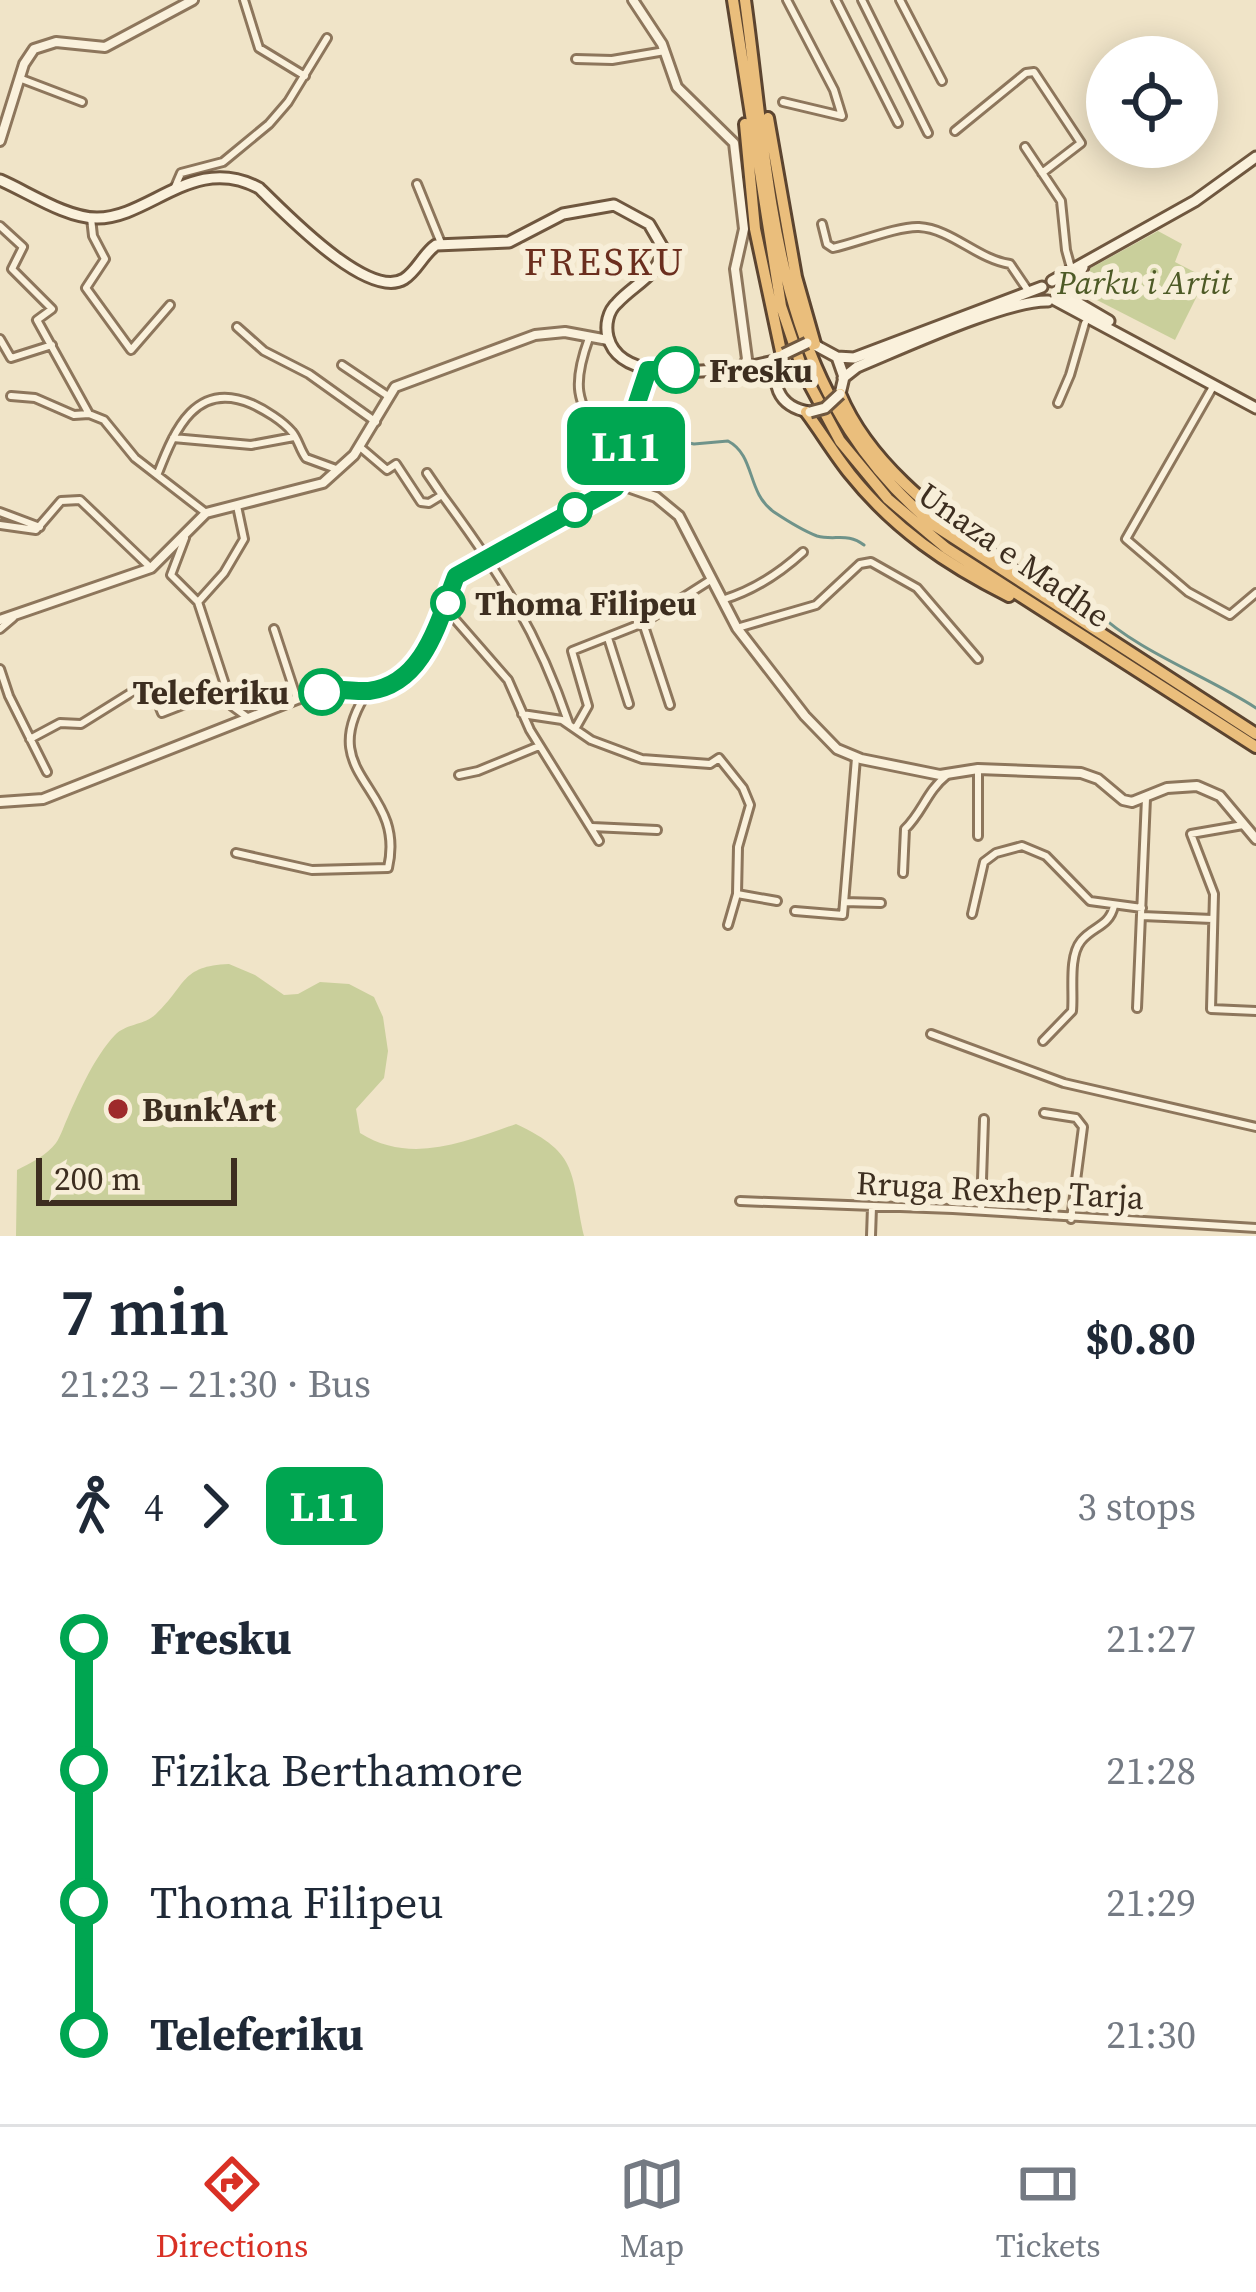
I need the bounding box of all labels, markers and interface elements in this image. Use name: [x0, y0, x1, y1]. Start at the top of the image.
map controls: [1086, 36, 1218, 168]
button: locate: [1086, 36, 1218, 168]
district label: FRESKU: [524, 235, 686, 288]
park label: Parku i Artit: [1056, 260, 1232, 305]
marker: Fresku: [654, 348, 698, 392]
place label: Fresku: [709, 348, 813, 393]
line badge: L11: [557, 407, 695, 485]
text: L11: [591, 417, 661, 475]
street label: Unaza e Madhe: [909, 472, 1119, 638]
unlabelled marker: [559, 494, 591, 526]
place label: Thoma Filipeu: [475, 581, 697, 626]
marker: Thoma Filipeu: [432, 587, 464, 619]
place label: Teleferiku: [132, 670, 289, 715]
marker: Teleferiku: [300, 670, 344, 714]
place label: Bunk'Art: [142, 1087, 277, 1132]
marker: Bunk'Art: [105, 1096, 131, 1122]
scale bar: [36, 1152, 237, 1205]
text: 200 m: [54, 1156, 141, 1201]
street label: Rruga Rexhep Tarja: [855, 1160, 1145, 1220]
text: 7 min: [60, 1267, 229, 1357]
text: $0.80: [1085, 1307, 1196, 1369]
text: 21:23 – 21:30 · Bus: [60, 1357, 371, 1410]
icon: walk: [60, 1473, 126, 1539]
icon: forward: [182, 1473, 248, 1539]
text: L11: [290, 1477, 359, 1535]
text: 4: [144, 1480, 164, 1533]
text: 3 stops: [1077, 1480, 1196, 1533]
text: Fresku: [150, 1607, 291, 1669]
text: 21:27: [1106, 1612, 1196, 1665]
text: Fizika Berthamore: [150, 1739, 523, 1801]
text: 21:28: [1106, 1744, 1196, 1797]
text: Thoma Filipeu: [150, 1871, 444, 1933]
text: 21:29: [1106, 1876, 1196, 1929]
text: Teleferiku: [150, 2003, 364, 2065]
text: 21:30: [1106, 2008, 1196, 2061]
tab: Directions: [155, 2151, 308, 2268]
tab: Map: [619, 2151, 685, 2268]
tab: Tickets: [996, 2151, 1101, 2268]

